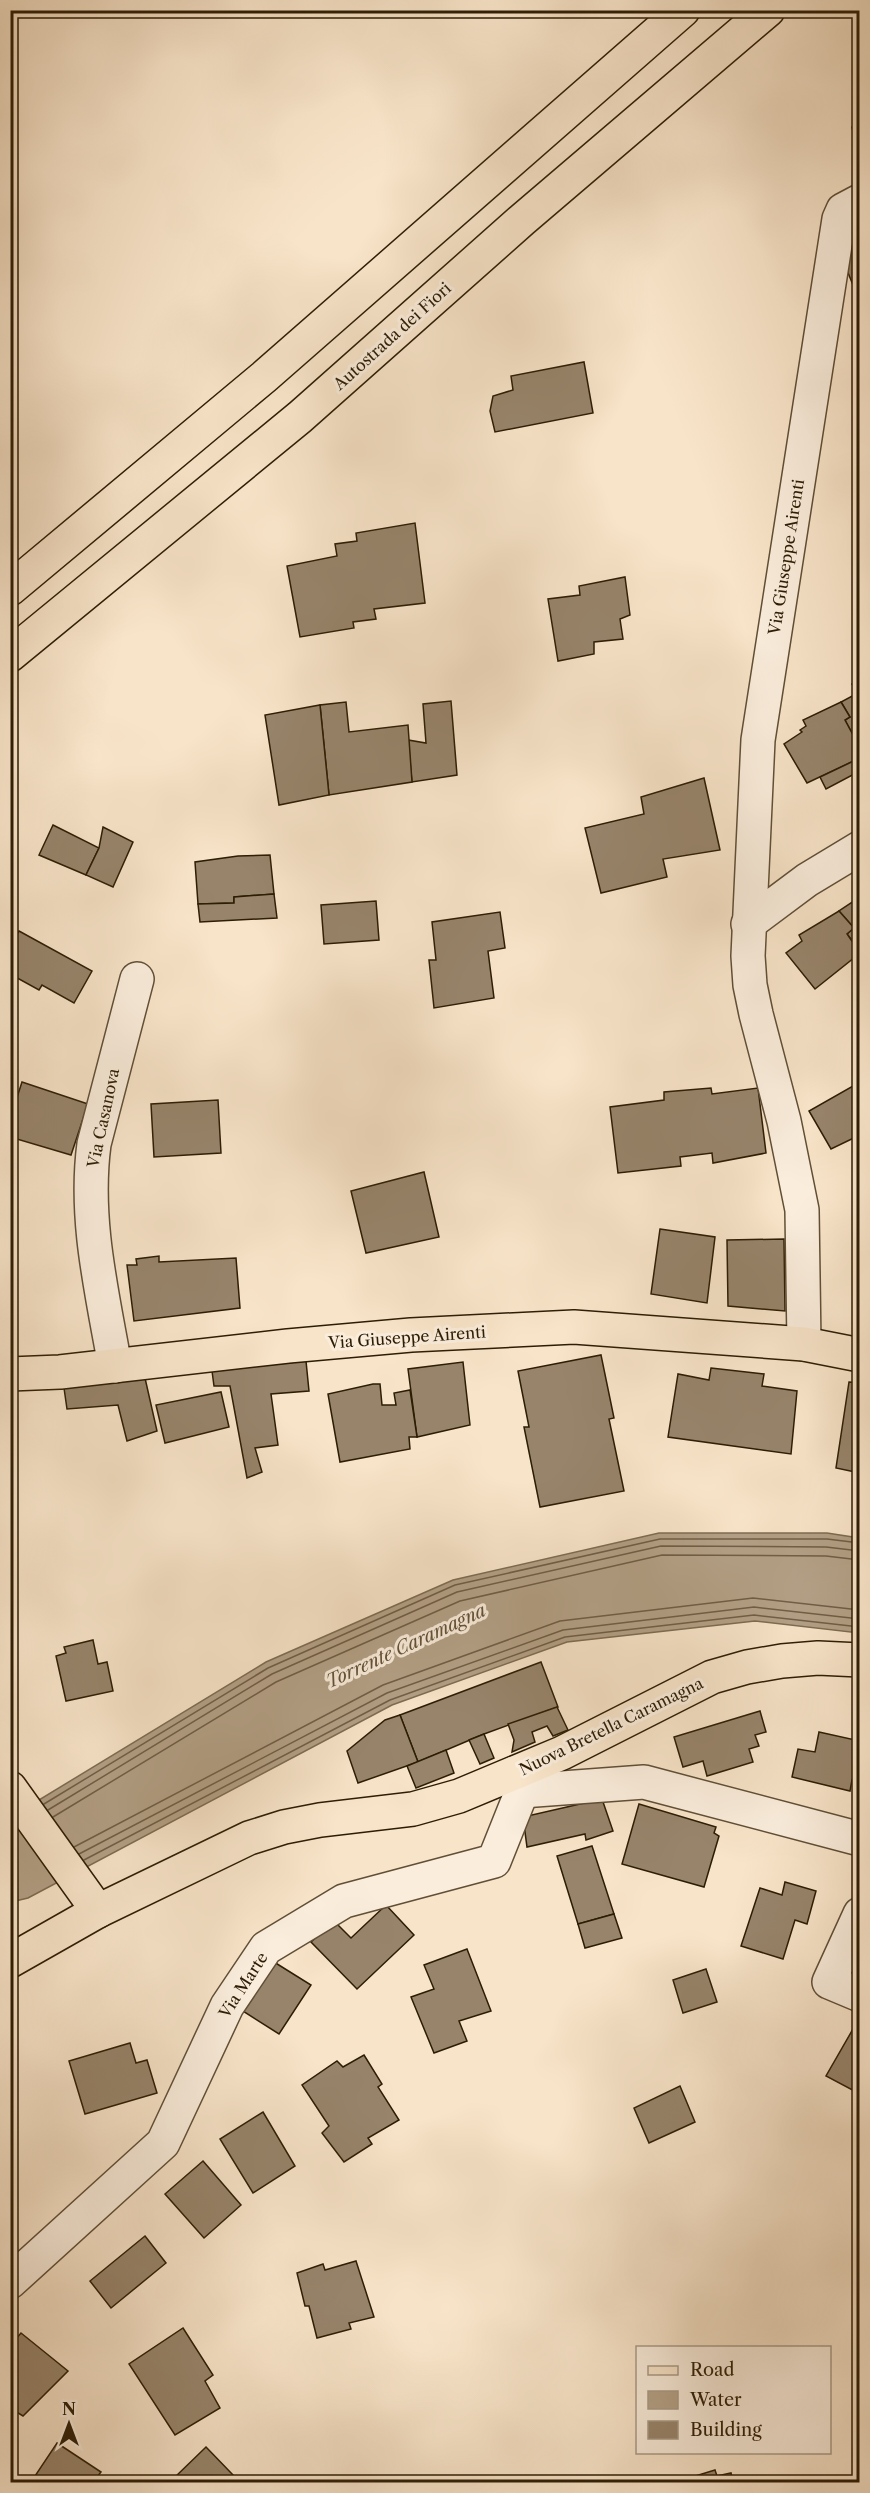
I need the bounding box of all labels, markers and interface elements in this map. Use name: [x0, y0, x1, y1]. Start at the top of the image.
street label: Autostrada dei Fiori: [328, 278, 455, 395]
street label: Via Giuseppe Airenti: [764, 478, 808, 637]
street label: Via Casanova: [82, 1066, 123, 1171]
street label: Via Giuseppe Airenti: [327, 1322, 486, 1353]
water label: Torrente Caramagna: [323, 1599, 490, 1693]
street label: Nuova Bretella Caramagna: [516, 1672, 707, 1779]
street label: Via Marte: [214, 1948, 272, 2023]
legend: [636, 2346, 831, 2454]
text: Road: [690, 2359, 735, 2381]
text: Water: [689, 2389, 742, 2411]
north arrow: [39, 2394, 99, 2454]
text: N: [62, 2399, 76, 2419]
text: Building: [690, 2419, 762, 2441]

